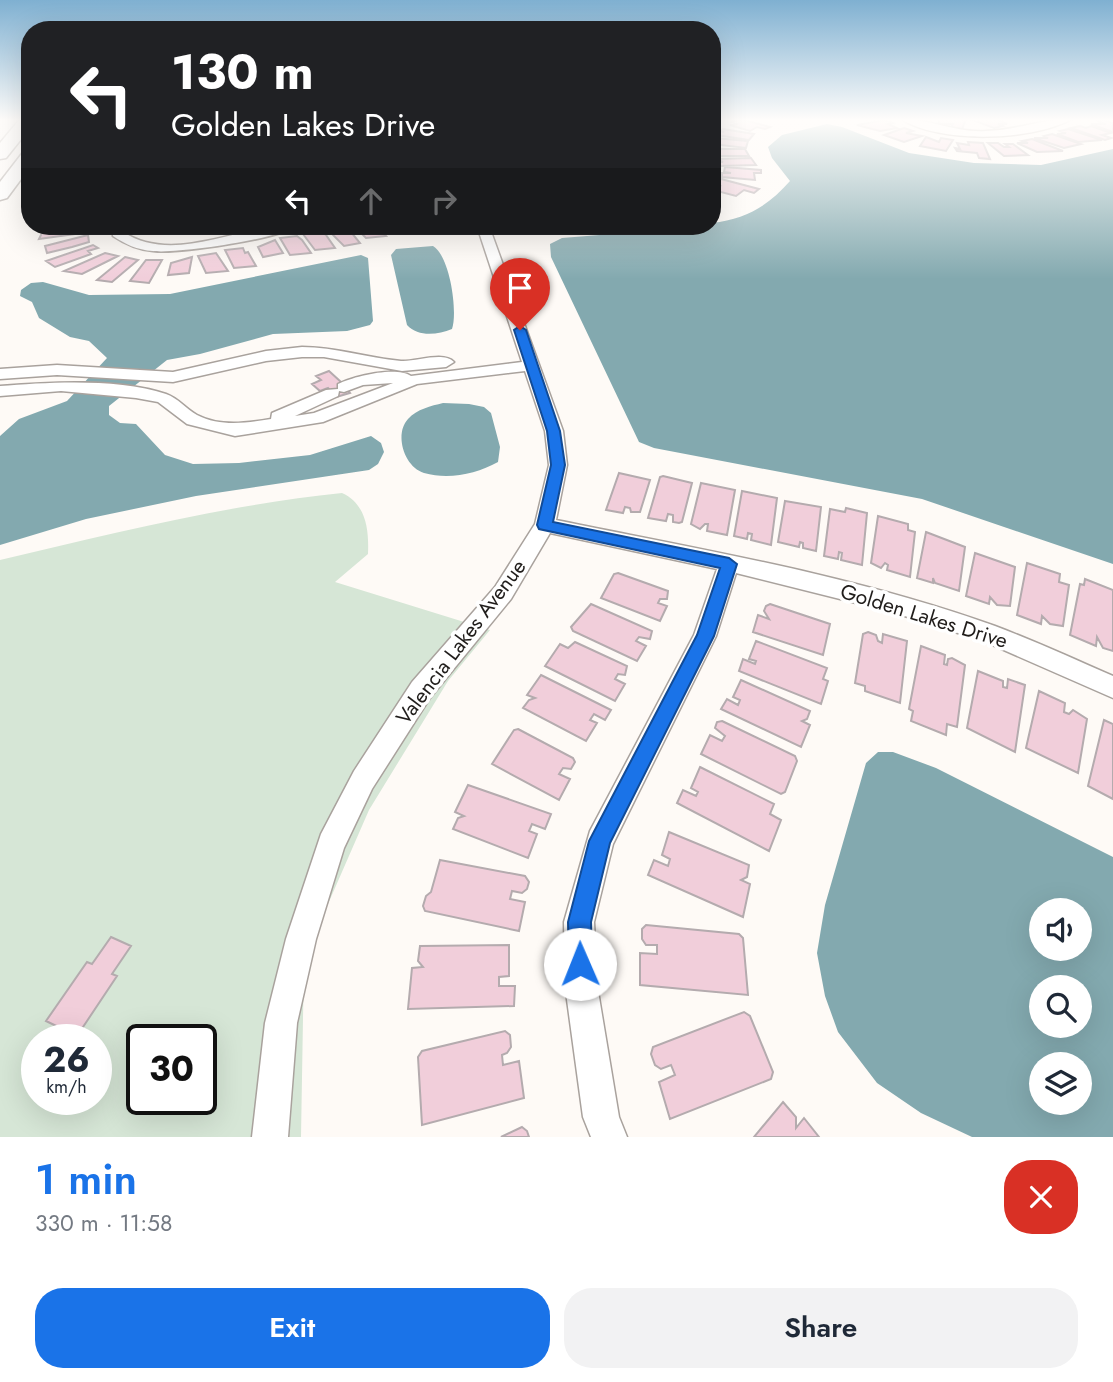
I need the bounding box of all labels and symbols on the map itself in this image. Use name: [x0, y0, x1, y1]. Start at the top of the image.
pin: [490, 258, 550, 330]
street label: Valencia Lakes Avenue: [389, 553, 533, 731]
street label: Golden Lakes Drive: [837, 576, 1011, 656]
position arrow: [543, 927, 617, 1001]
speed limit sign: 30: [126, 1024, 217, 1115]

